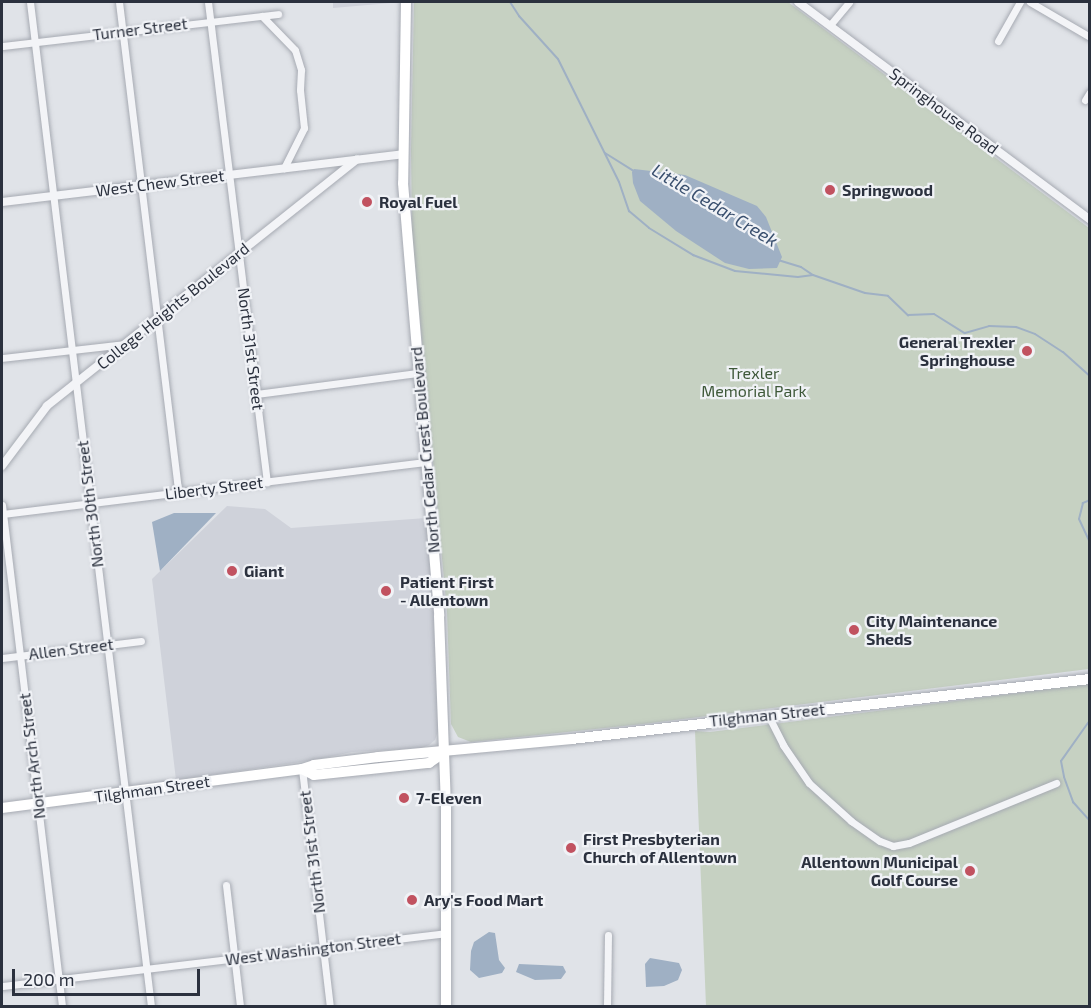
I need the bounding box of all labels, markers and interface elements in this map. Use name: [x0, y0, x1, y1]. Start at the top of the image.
street label: Turner Street: [91, 14, 189, 44]
street label: Springhouse Road: [886, 64, 1002, 158]
water label: Little Cedar Creek: [648, 159, 782, 251]
street label: West Chew Street: [95, 166, 225, 200]
place label: Springwood: [842, 180, 933, 200]
marker: Springwood: [823, 183, 837, 197]
place label: Royal Fuel: [379, 192, 458, 212]
marker: Royal Fuel: [360, 195, 374, 209]
street label: College Heights Boulevard: [93, 239, 253, 373]
street label: North 31st Street: [234, 287, 268, 411]
place label: General Trexler Springhouse: [898, 332, 1015, 370]
marker: General Trexler Springhouse: [1020, 344, 1034, 358]
street label: North Cedar Crest Boulevard: [406, 346, 444, 554]
park label: Trexler Memorial Park: [701, 363, 807, 401]
street label: North 30th Street: [73, 439, 107, 569]
street label: Liberty Street: [164, 472, 264, 504]
place label: Giant: [244, 561, 284, 581]
marker: Giant: [225, 564, 239, 578]
place label: Patient First - Allentown: [400, 572, 494, 610]
marker: Patient First - Allentown: [377, 582, 395, 600]
place label: City Maintenance Sheds: [866, 611, 998, 649]
marker: City Maintenance Sheds: [847, 623, 861, 637]
street label: Allen Street: [27, 634, 115, 664]
street label: North Arch Street: [15, 692, 49, 820]
street label: Tilghman Street: [708, 699, 826, 731]
street label: Tilghman Street: [93, 771, 211, 807]
place label: 7-Eleven: [416, 788, 482, 808]
street label: North 31st Street: [295, 790, 329, 914]
marker: 7-Eleven: [397, 791, 411, 805]
place label: First Presbyterian Church of Allentown: [583, 829, 737, 867]
marker: First Presbyterian Church of Allentown: [564, 841, 578, 855]
place label: Allentown Municipal Golf Course: [801, 852, 958, 890]
marker: Allentown Municipal Golf Course: [963, 864, 977, 878]
place label: Ary's Food Mart: [424, 890, 543, 910]
marker: Ary's Food Mart: [405, 893, 419, 907]
street label: West Washington Street: [224, 929, 402, 969]
scale bar: [15, 957, 202, 995]
text: 200 m: [23, 968, 75, 990]

